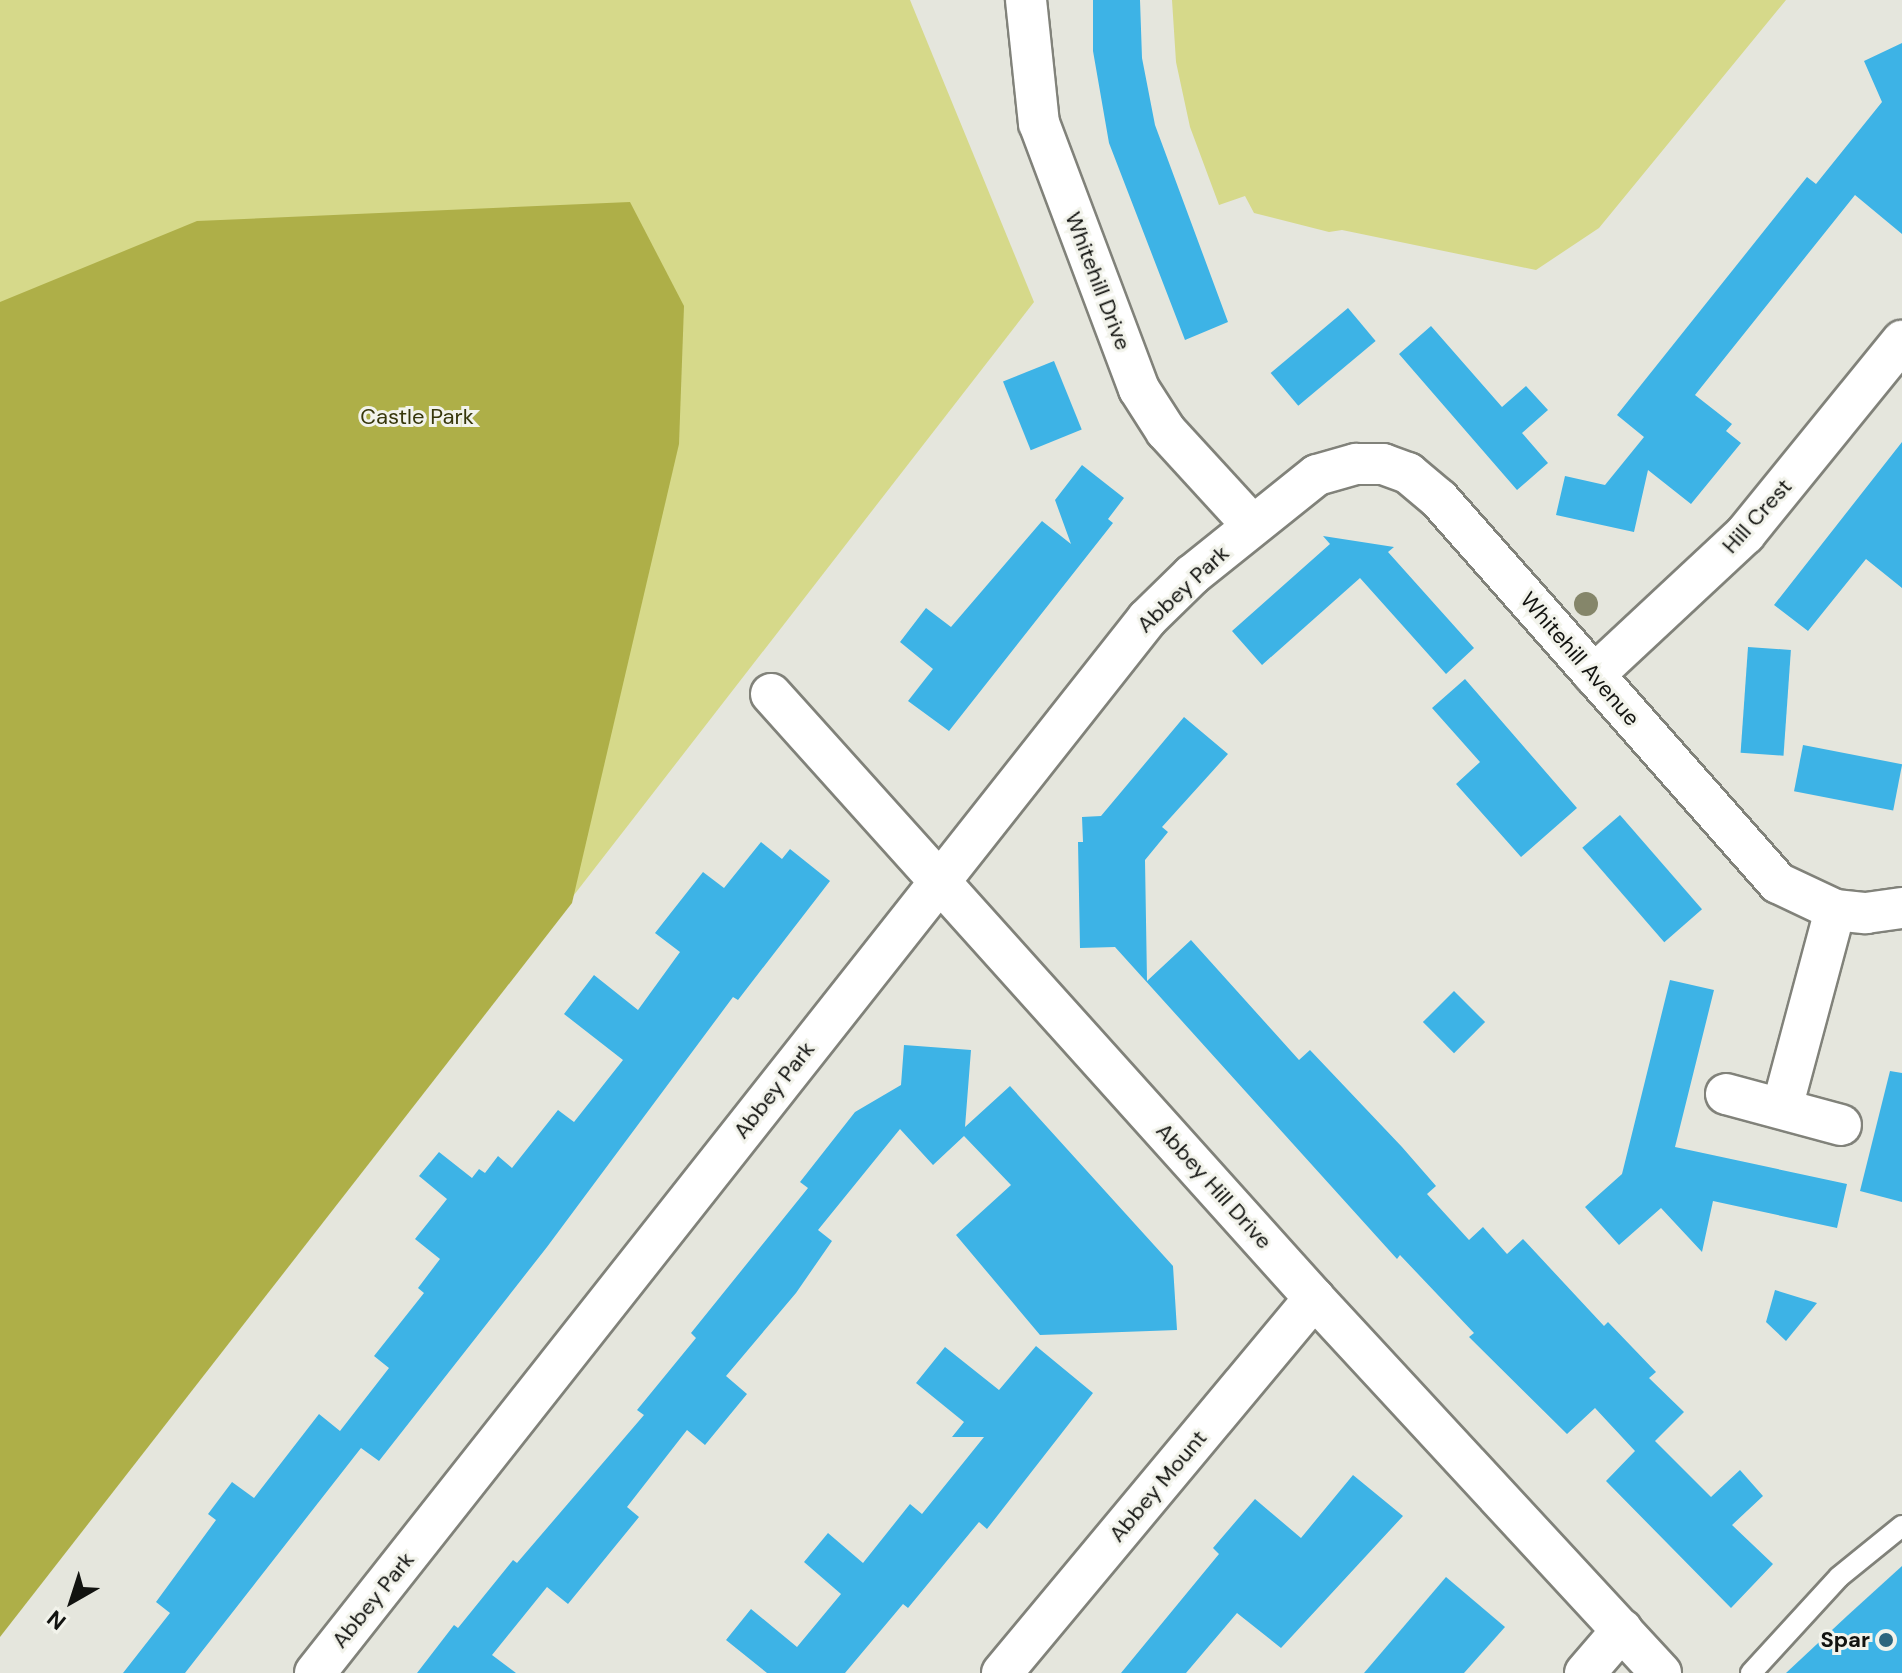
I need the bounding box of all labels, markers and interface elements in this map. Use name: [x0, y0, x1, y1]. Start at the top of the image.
street label: Whitehill Drive: [1060, 208, 1136, 354]
park label: Castle Park: [360, 404, 474, 430]
street label: Hill Crest: [1717, 473, 1797, 559]
street label: Abbey Park: [1132, 540, 1234, 638]
street label: Whitehill Avenue: [1515, 587, 1645, 731]
street label: Abbey Park: [728, 1036, 820, 1144]
street label: Abbey Hill Drive: [1151, 1118, 1277, 1254]
street label: Abbey Mount: [1104, 1425, 1212, 1547]
street label: Abbey Park: [326, 1547, 420, 1653]
north arrow: [32, 1561, 112, 1641]
text: N: [41, 1604, 72, 1636]
place label: Spar: [1820, 1627, 1870, 1653]
marker: Spar: [1877, 1631, 1895, 1649]

